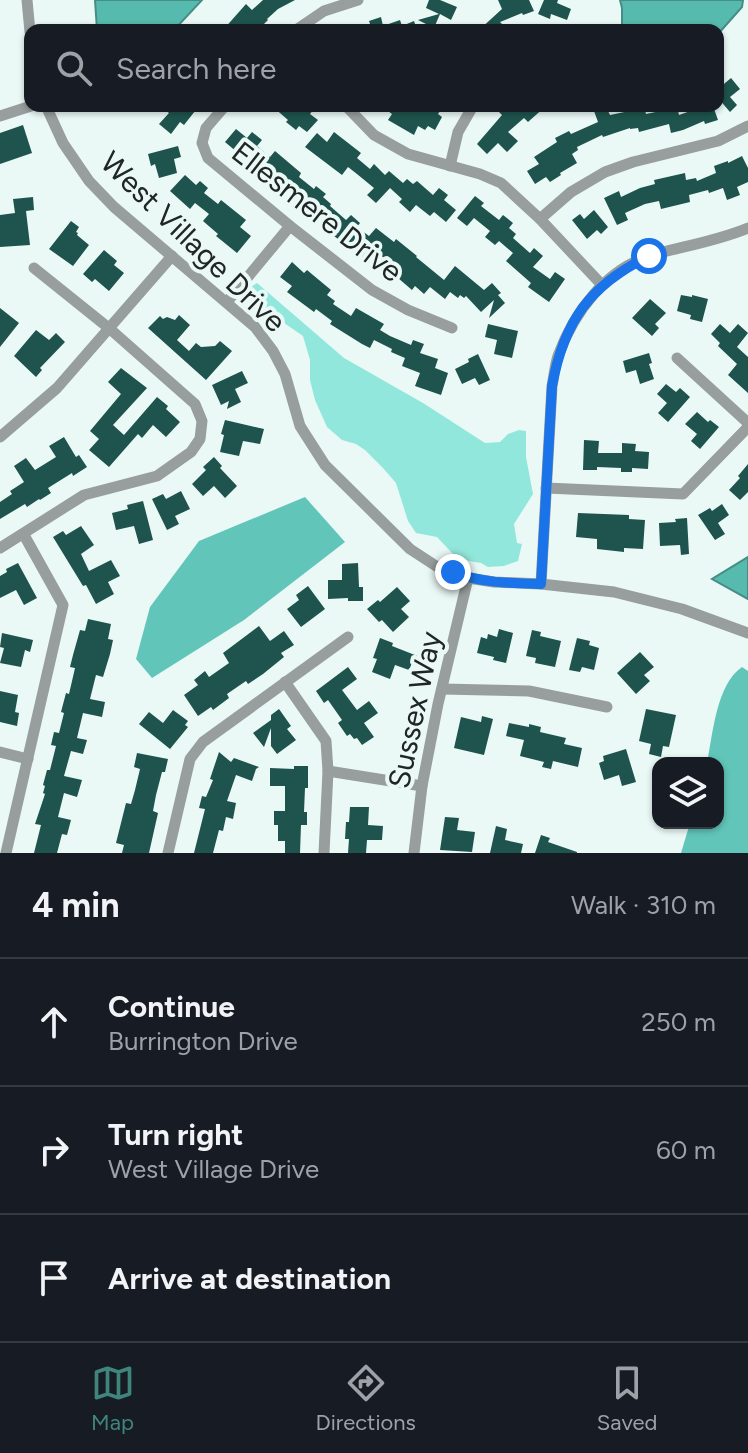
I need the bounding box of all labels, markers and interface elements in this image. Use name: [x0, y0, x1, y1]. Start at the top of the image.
search box: [24, 24, 724, 112]
icon: search: [52, 46, 96, 90]
text: Search here: [116, 50, 276, 87]
street label: Ellesmere Drive: [225, 133, 410, 290]
street label: West Village Drive: [93, 144, 294, 340]
route start: [631, 238, 667, 274]
route end: [435, 554, 471, 590]
street label: Sussex Way: [380, 628, 449, 792]
map controls: [652, 757, 724, 829]
button: layers: [652, 757, 724, 829]
text: 4 min: [32, 885, 119, 926]
text: Walk · 310 m: [571, 889, 716, 921]
text: Continue: [108, 988, 235, 1025]
icon: ahead: [32, 1000, 76, 1044]
text: 250 m: [641, 1006, 716, 1038]
text: Burrington Drive: [108, 1025, 298, 1057]
text: Turn right: [108, 1116, 243, 1153]
icon: right: [32, 1128, 76, 1172]
text: 60 m: [656, 1134, 716, 1166]
text: West Village Drive: [108, 1153, 319, 1185]
icon: arrive: [32, 1256, 76, 1300]
text: Arrive at destination: [108, 1260, 391, 1297]
tab: Map: [91, 1361, 135, 1436]
tab: Directions: [316, 1361, 416, 1436]
tab: Saved: [597, 1361, 657, 1436]

